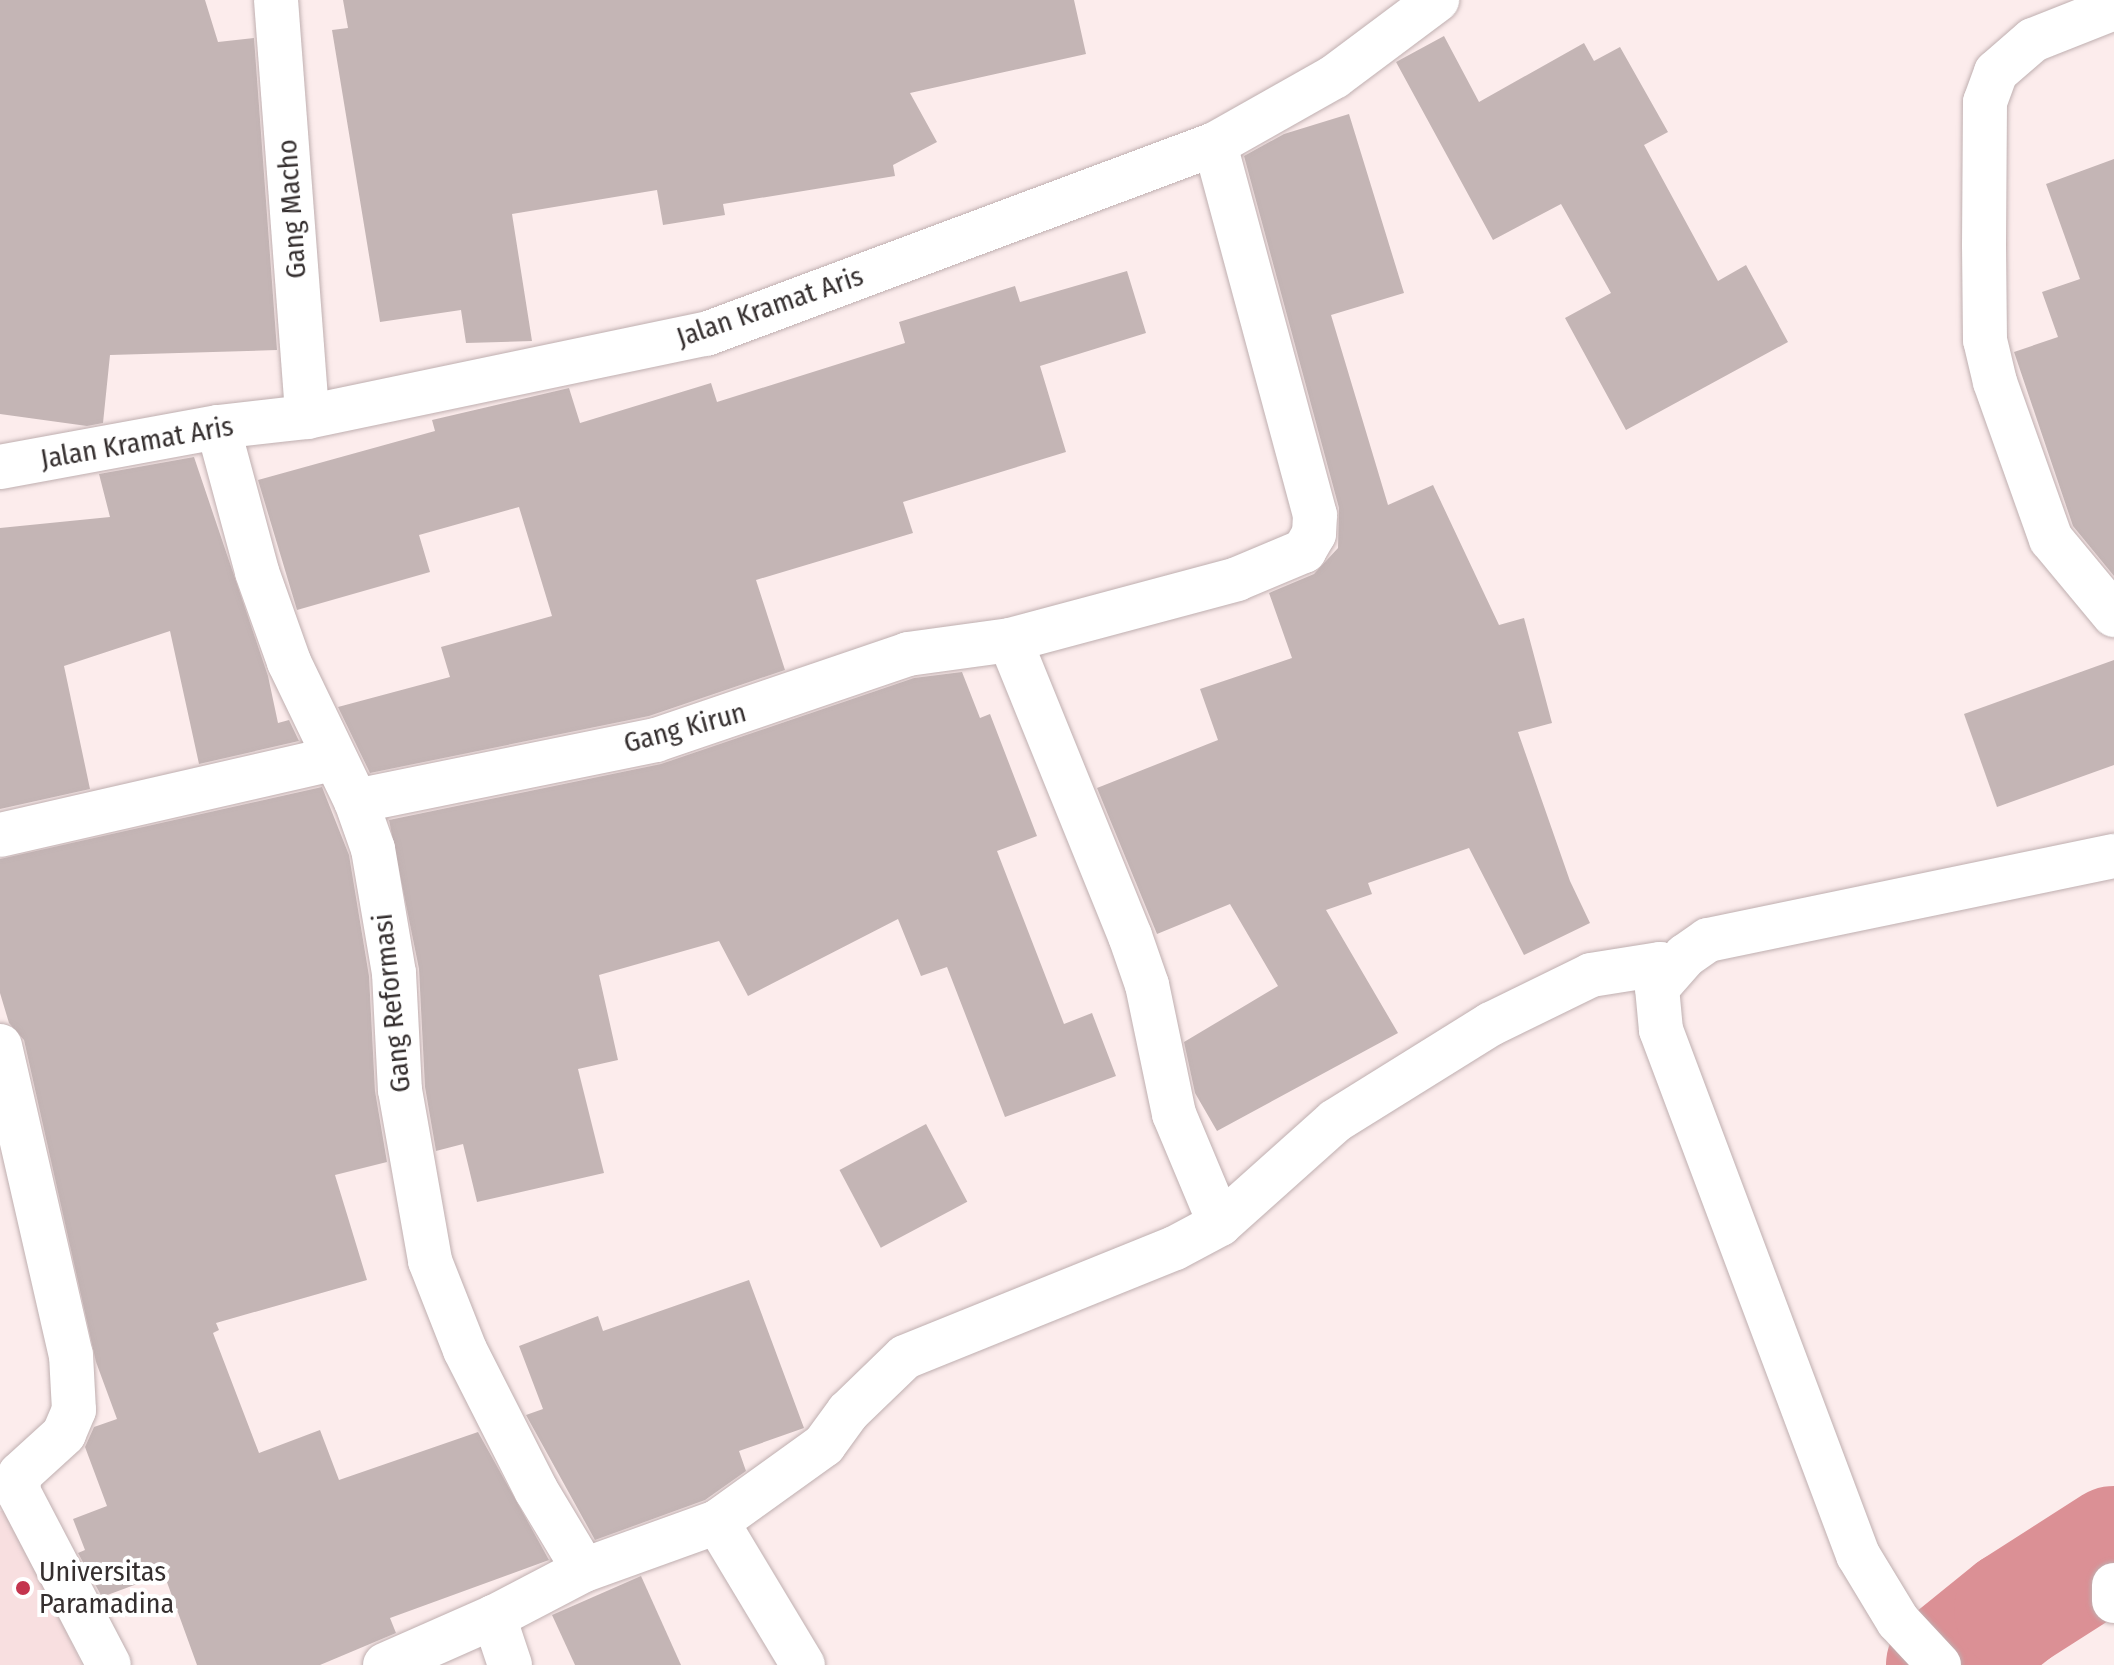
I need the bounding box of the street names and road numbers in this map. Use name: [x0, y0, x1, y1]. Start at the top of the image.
street label: Gang Macho: [270, 138, 314, 280]
street label: Jalan Kramat Aris: [672, 259, 868, 355]
street label: Jalan Kramat Aris: [38, 409, 236, 477]
street label: Gang Kirun: [620, 696, 750, 760]
street label: Gang Reformasi: [366, 912, 418, 1094]

